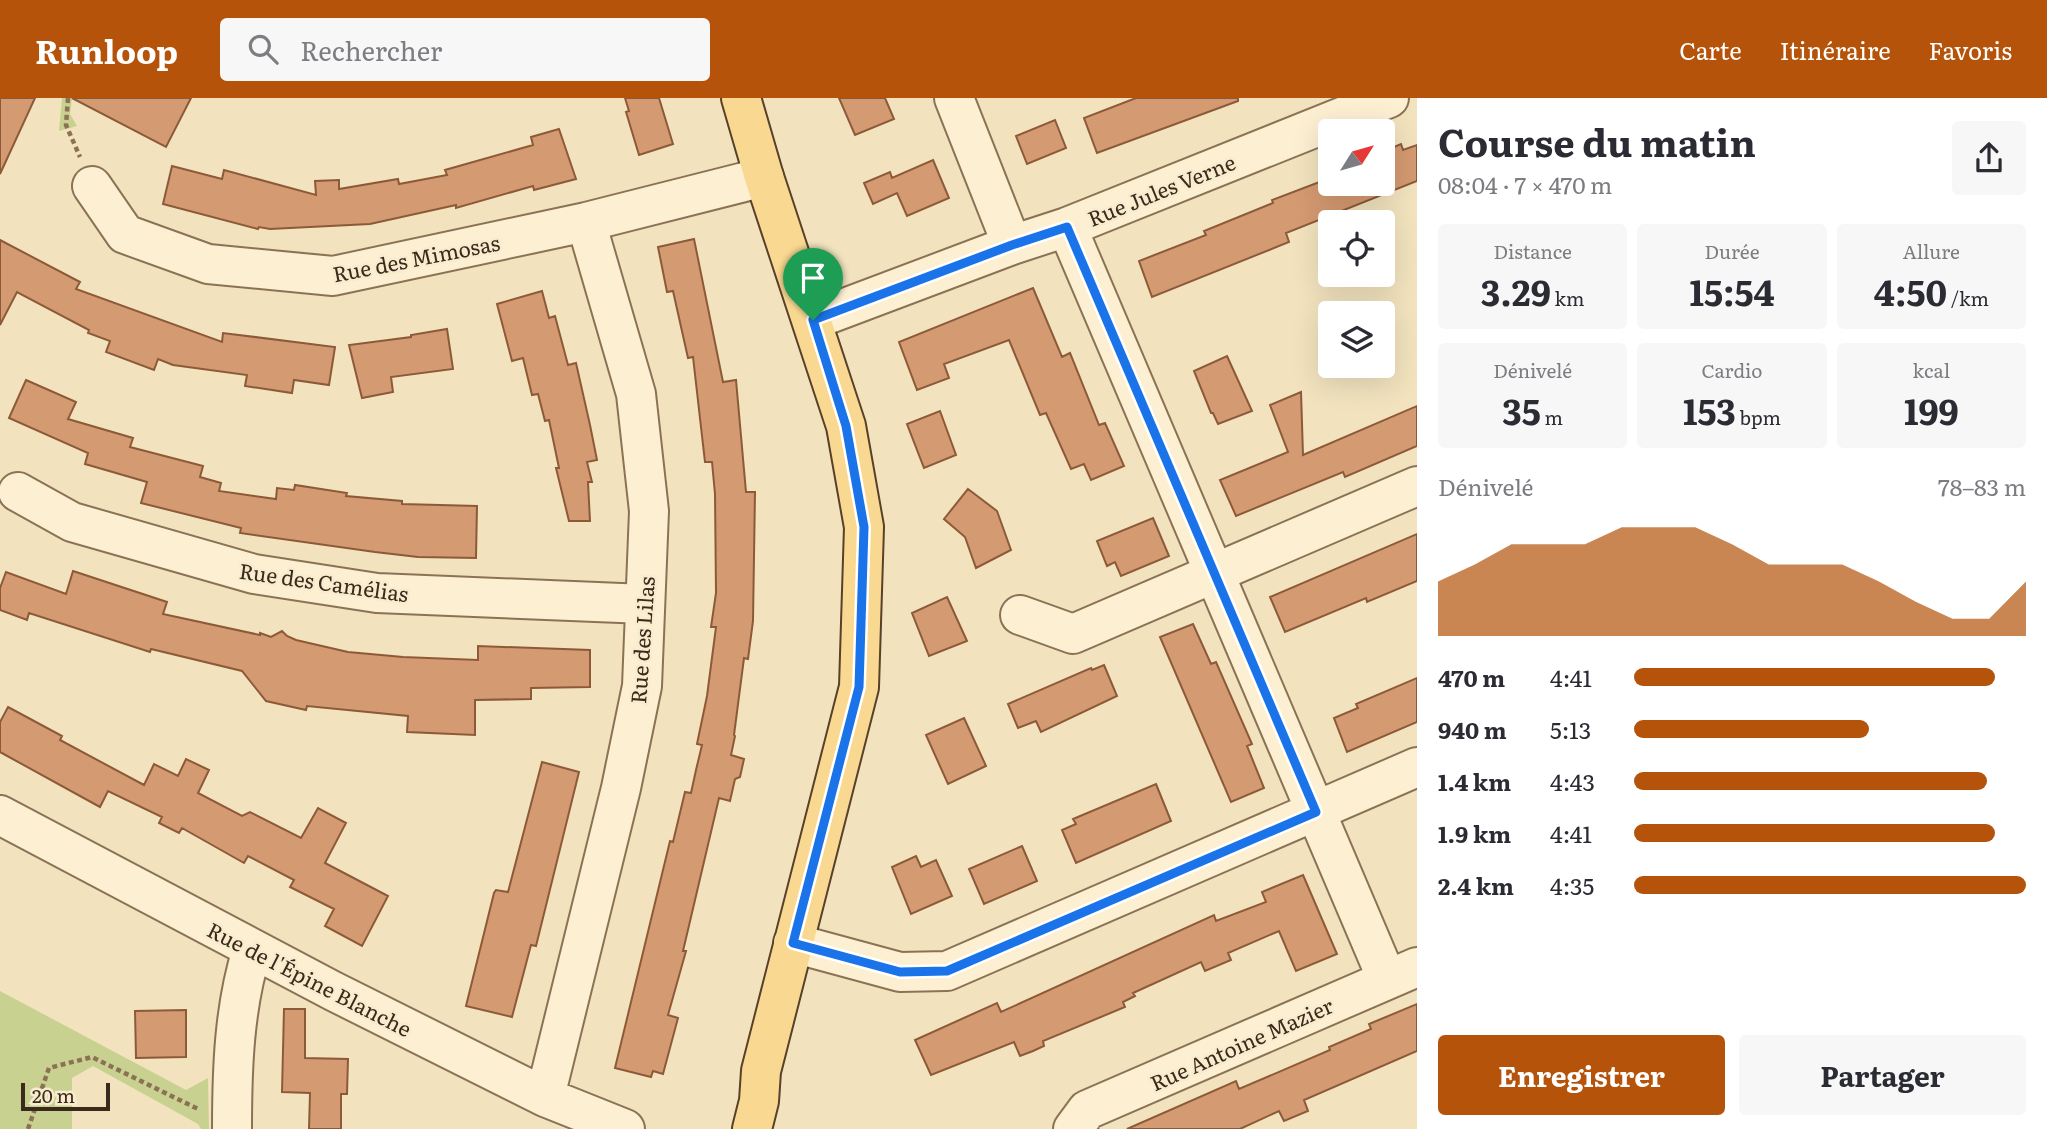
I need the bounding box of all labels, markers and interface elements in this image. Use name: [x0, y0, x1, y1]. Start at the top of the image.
search box: [220, 18, 710, 81]
text: Runloop: [35, 25, 178, 74]
icon: search: [244, 30, 282, 68]
text: Rechercher: [300, 30, 442, 69]
text: Carte: [1679, 32, 1742, 67]
text: Itinéraire: [1780, 32, 1891, 67]
text: Favoris: [1929, 32, 2012, 67]
text: Course du matin: [1438, 112, 1756, 169]
north arrow: [1318, 119, 1395, 196]
map controls: [1318, 119, 1395, 378]
button: share: [1952, 121, 2026, 195]
street label: Rue Jules Verne: [1082, 145, 1240, 233]
text: 08:04 · 7 × 470 m: [1438, 167, 1612, 201]
button: locate: [1318, 210, 1395, 287]
street label: Rue des Mimosas: [330, 226, 502, 288]
text: Distance: [1493, 237, 1572, 265]
text: Durée: [1704, 237, 1760, 265]
text: Allure: [1903, 237, 1960, 265]
pin: [783, 248, 843, 320]
icon: arrive: [794, 259, 832, 297]
text: 3.29: [1481, 265, 1551, 317]
text: 15:54: [1689, 265, 1775, 317]
text: 4:50: [1874, 265, 1947, 317]
text: km: [1551, 284, 1585, 312]
text: /km: [1947, 284, 1989, 312]
button: layers: [1318, 301, 1395, 378]
text: Dénivelé: [1493, 356, 1572, 384]
text: Cardio: [1701, 356, 1763, 384]
text: kcal: [1913, 356, 1950, 384]
text: 35: [1502, 384, 1541, 436]
text: 153: [1683, 384, 1736, 436]
text: 199: [1904, 384, 1959, 436]
text: m: [1541, 403, 1563, 431]
text: bpm: [1736, 403, 1781, 431]
text: Dénivelé: [1438, 469, 1534, 503]
text: 78–83 m: [1938, 469, 2026, 503]
street label: Rue des Camélias: [237, 554, 411, 608]
street label: Rue des Lilas: [621, 575, 661, 705]
text: 470 m: [1438, 660, 1505, 694]
text: 4:41: [1550, 660, 1592, 694]
text: 940 m: [1438, 712, 1507, 746]
text: 5:13: [1550, 712, 1591, 746]
text: 1.4 km: [1438, 764, 1511, 798]
text: 4:43: [1550, 764, 1595, 798]
text: 1.9 km: [1438, 816, 1511, 850]
text: 4:41: [1550, 816, 1592, 850]
text: 2.4 km: [1438, 868, 1514, 902]
text: 4:35: [1550, 868, 1594, 902]
street label: Rue de l'Épine Blanche: [203, 913, 418, 1043]
street label: Rue Antoine Mazier: [1145, 989, 1337, 1097]
button: Enregistrer: [1438, 1035, 1725, 1115]
button: Partager: [1739, 1035, 2026, 1115]
scale bar: [21, 1080, 110, 1112]
text: 20 m: [32, 1081, 75, 1109]

